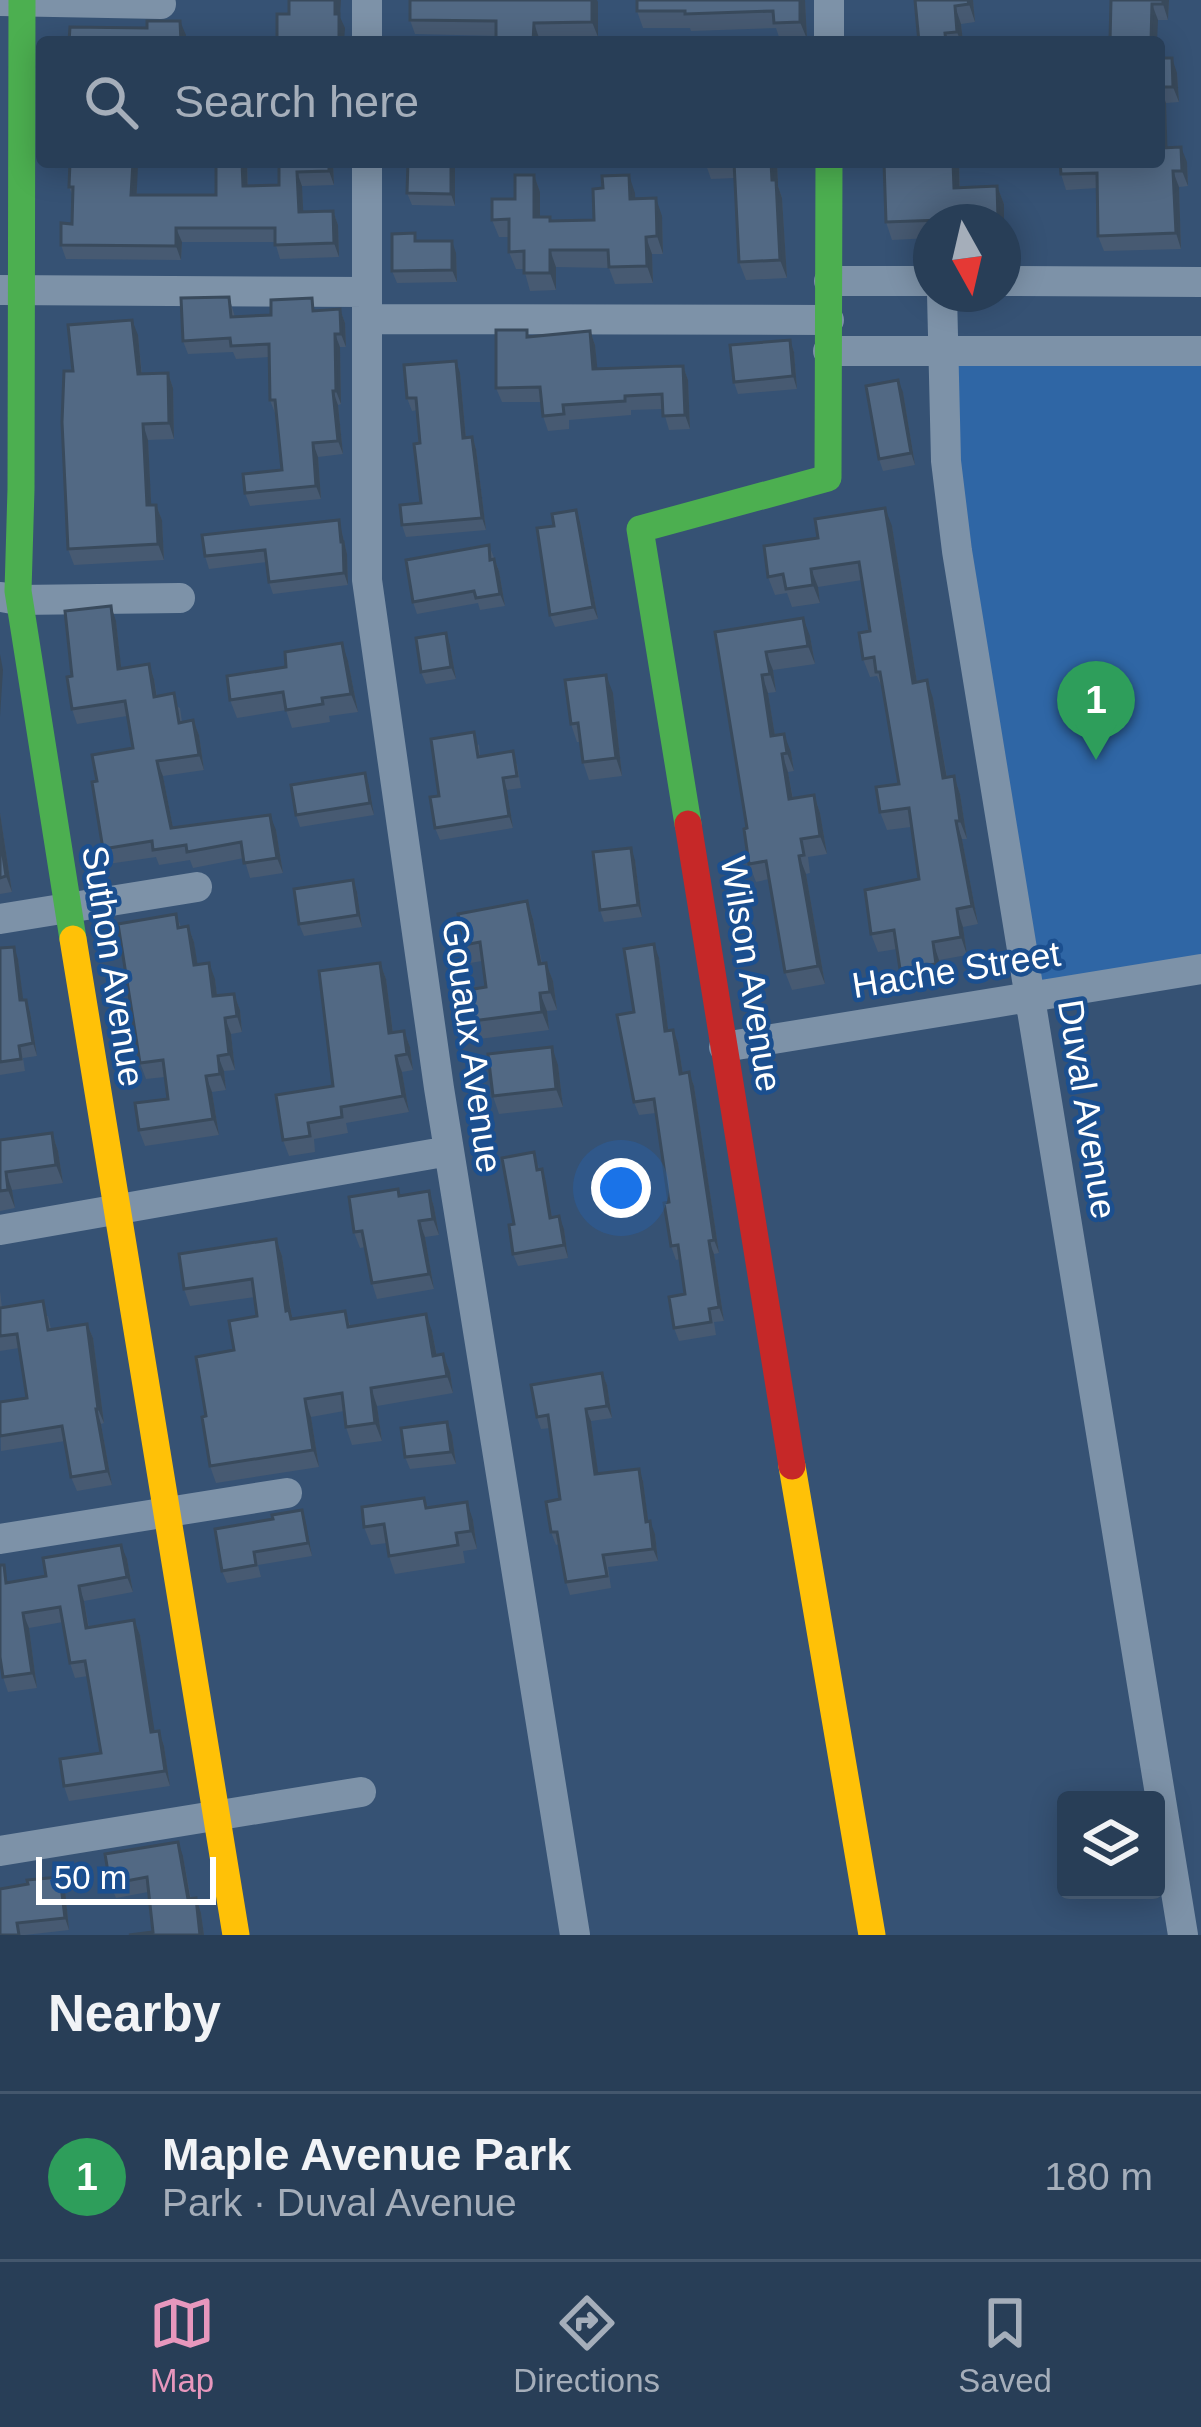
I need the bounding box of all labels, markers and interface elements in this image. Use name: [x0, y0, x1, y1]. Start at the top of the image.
search box: [36, 36, 1165, 168]
icon: search: [78, 69, 144, 135]
text: Search here: [174, 76, 419, 127]
north arrow: [913, 204, 1021, 312]
pin: 1: [1057, 661, 1135, 760]
street label: Suthon Avenue: [74, 843, 153, 1090]
street label: Wilson Avenue: [713, 854, 790, 1095]
street label: Gouaux Avenue: [434, 917, 511, 1175]
street label: Hache Street: [849, 933, 1063, 1006]
street label: Duval Avenue: [1050, 996, 1125, 1222]
your location: [591, 1158, 651, 1218]
map controls: [1057, 1791, 1165, 1899]
button: layers: [1057, 1791, 1165, 1899]
scale bar: [36, 1851, 216, 1904]
text: 50 m: [54, 1859, 127, 1896]
text: Nearby: [48, 1985, 221, 2042]
text: Maple Avenue Park: [162, 2129, 571, 2180]
text: 1: [76, 2155, 98, 2198]
text: 180 m: [1045, 2155, 1153, 2198]
text: Park · Duval Avenue: [162, 2181, 517, 2224]
tab: Map: [149, 2290, 215, 2400]
tab: Directions: [513, 2290, 660, 2400]
tab: Saved: [958, 2290, 1052, 2400]

